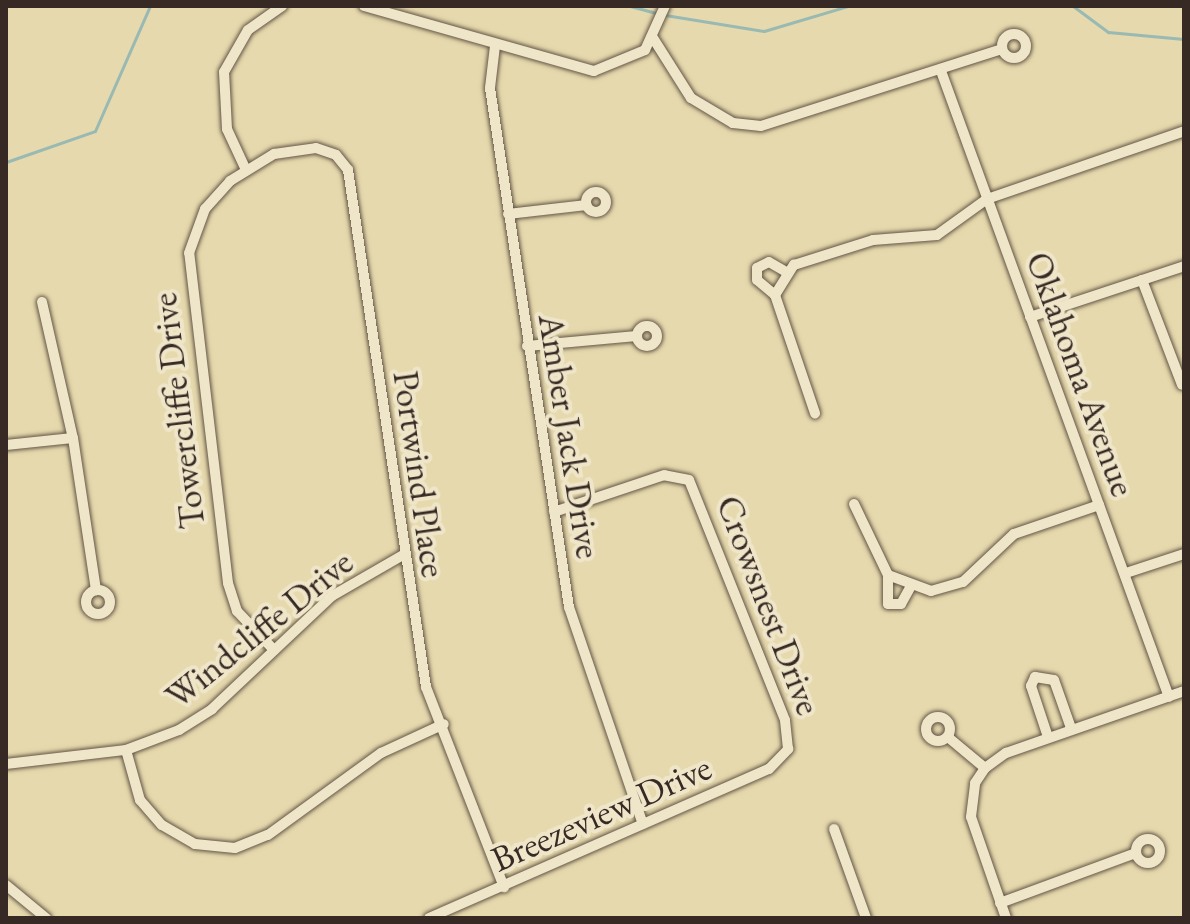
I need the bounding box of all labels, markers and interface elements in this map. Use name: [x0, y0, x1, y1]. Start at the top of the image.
street label: Oklahoma Avenue: [1017, 246, 1145, 502]
street label: Towercliffe Drive: [142, 291, 214, 531]
street label: Amber Jack Drive: [529, 311, 611, 561]
street label: Portwind Place: [384, 368, 456, 580]
street label: Crowsnest Drive: [707, 489, 831, 721]
street label: Windcliffe Drive: [157, 540, 361, 718]
street label: Breezeview Drive: [484, 745, 718, 881]

